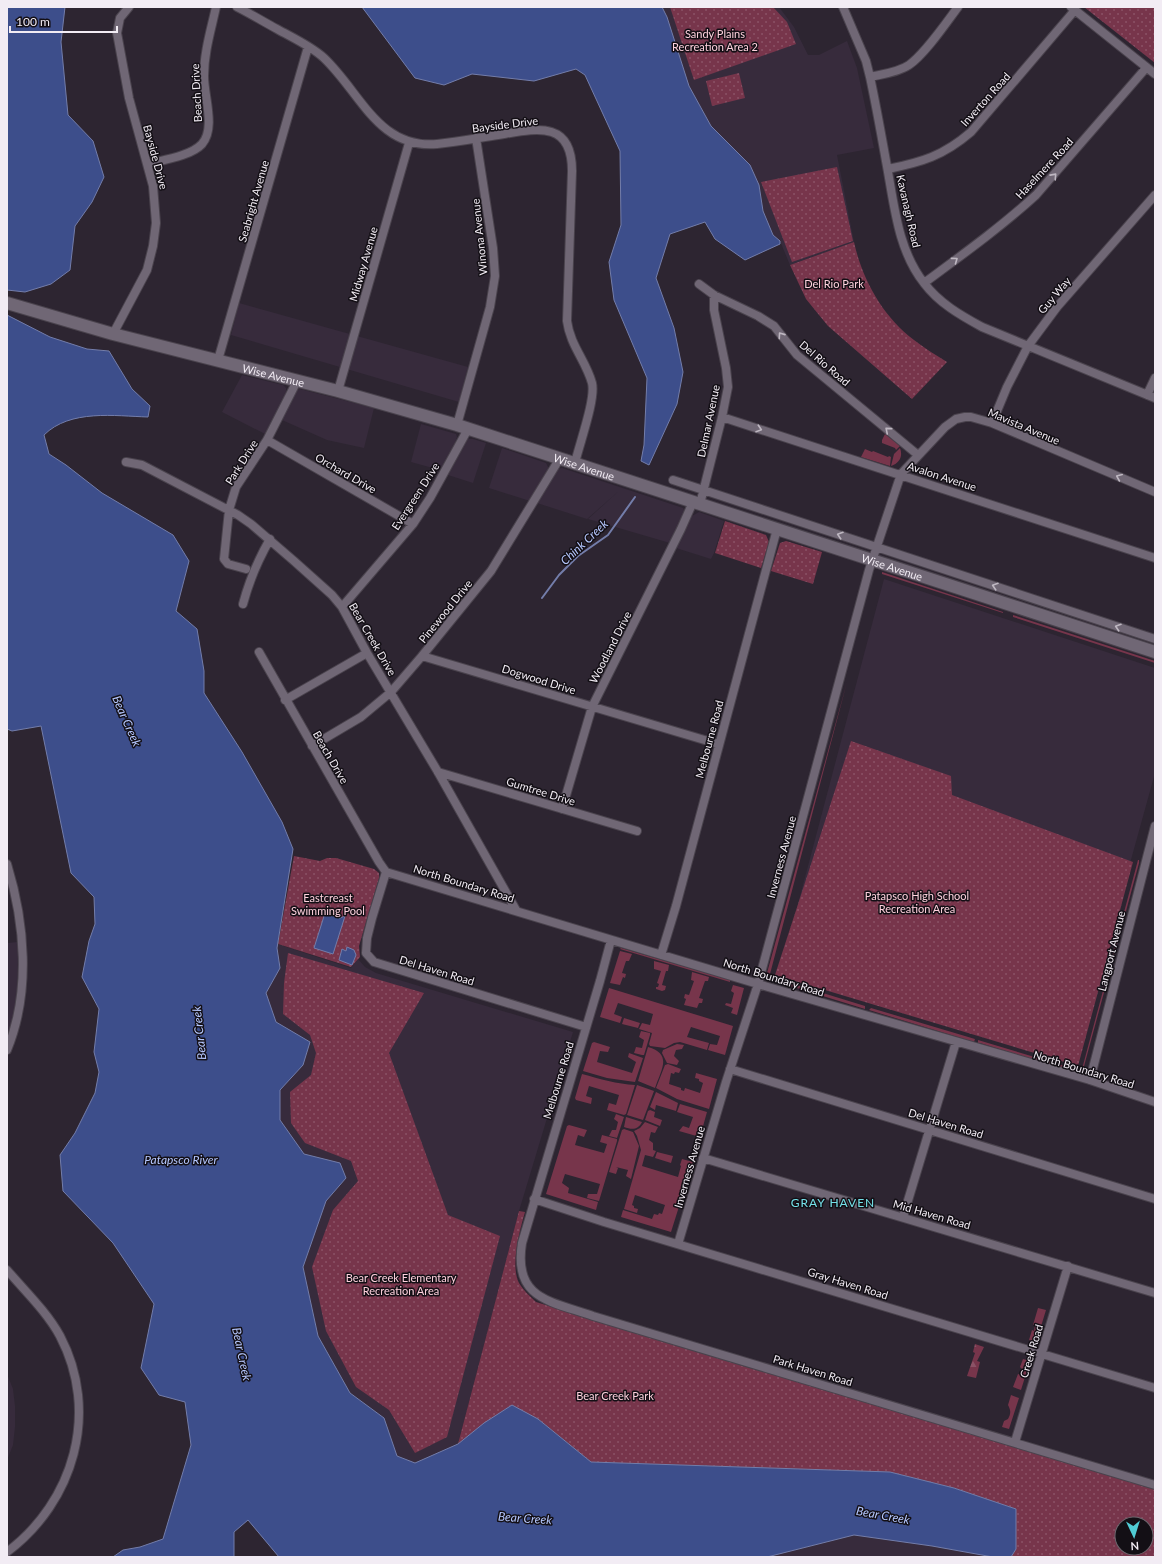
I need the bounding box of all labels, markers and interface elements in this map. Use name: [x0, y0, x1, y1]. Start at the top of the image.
scale bar: [10, 8, 117, 34]
text: 100 m: [16, 14, 50, 29]
park label: Sandy Plains Recreation Area 2: [672, 27, 758, 53]
street label: Beach Drive: [188, 63, 204, 123]
street label: Inverton Road: [957, 69, 1013, 129]
street label: Bayside Drive: [471, 113, 539, 134]
street label: Bayside Drive: [141, 123, 171, 191]
street label: Haselmere Road: [1012, 135, 1076, 201]
street label: Seabright Avenue: [235, 158, 271, 243]
street label: Kavanagh Road: [894, 173, 924, 249]
one-way arrow: [1049, 173, 1056, 180]
street label: Winona Avenue: [469, 198, 489, 276]
street label: Midway Avenue: [346, 225, 380, 303]
one-way arrow: [951, 258, 958, 265]
street label: Guy Way: [1035, 274, 1073, 316]
park label: Del Rio Park: [804, 277, 864, 290]
one-way arrow: [779, 332, 786, 339]
street label: Del Rio Road: [797, 338, 853, 388]
street label: Wise Avenue: [241, 361, 306, 389]
street label: Delmar Avenue: [694, 383, 722, 458]
street label: Mavista Avenue: [986, 405, 1062, 447]
one-way arrow: [756, 424, 763, 432]
one-way arrow: [886, 428, 893, 435]
street label: Park Drive: [222, 437, 260, 487]
street label: Orchard Drive: [313, 450, 379, 496]
street label: Wise Avenue: [552, 450, 617, 482]
street label: Avalon Avenue: [906, 459, 978, 493]
street label: Evergreen Drive: [388, 460, 442, 532]
one-way arrow: [1116, 474, 1123, 482]
water label: Chink Creek: [557, 516, 611, 568]
one-way arrow: [836, 531, 843, 539]
street label: Wise Avenue: [860, 551, 925, 583]
street label: Pinewood Drive: [416, 577, 475, 645]
one-way arrow: [991, 582, 998, 591]
street label: Bear Creek Drive: [347, 600, 399, 678]
street label: Woodland Drive: [586, 609, 634, 685]
one-way arrow: [1115, 623, 1122, 631]
street label: Dogwood Drive: [501, 662, 578, 696]
water label: Bear Creek: [109, 693, 145, 749]
street label: Melbourne Road: [692, 699, 726, 779]
street label: Beach Drive: [311, 728, 351, 786]
street label: Gumtree Drive: [505, 774, 577, 808]
street label: Inverness Avenue: [764, 814, 798, 900]
street label: North Boundary Road: [412, 861, 516, 905]
park label: Patapsco High School Recreation Area: [865, 889, 969, 915]
park label: Eastcreast Swimming Pool: [291, 891, 365, 917]
street label: Langport Avenue: [1095, 909, 1127, 992]
street label: Del Haven Road: [398, 952, 476, 988]
street label: North Boundary Road: [722, 955, 826, 999]
water label: Bear Creek: [189, 1005, 209, 1061]
street label: Melbourne Road: [540, 1040, 576, 1120]
street label: North Boundary Road: [1032, 1047, 1136, 1091]
street label: Del Haven Road: [907, 1105, 985, 1141]
street label: Inverness Avenue: [671, 1124, 707, 1210]
water label: Patapsco River: [144, 1152, 219, 1167]
district label: GRAY HAVEN: [791, 1195, 875, 1210]
street label: Mid Haven Road: [892, 1197, 972, 1231]
street label: Gray Haven Road: [806, 1265, 890, 1301]
park label: Bear Creek Elementary Recreation Area: [346, 1271, 457, 1297]
street label: Creek Road: [1017, 1323, 1045, 1379]
water label: Bear Creek: [229, 1326, 255, 1382]
street label: Park Haven Road: [772, 1352, 854, 1388]
park label: Bear Creek Park: [576, 1389, 654, 1402]
water label: Bear Creek: [855, 1503, 911, 1527]
water label: Bear Creek: [497, 1509, 553, 1527]
north arrow: [1114, 1516, 1154, 1556]
text: N: [1130, 1540, 1139, 1553]

